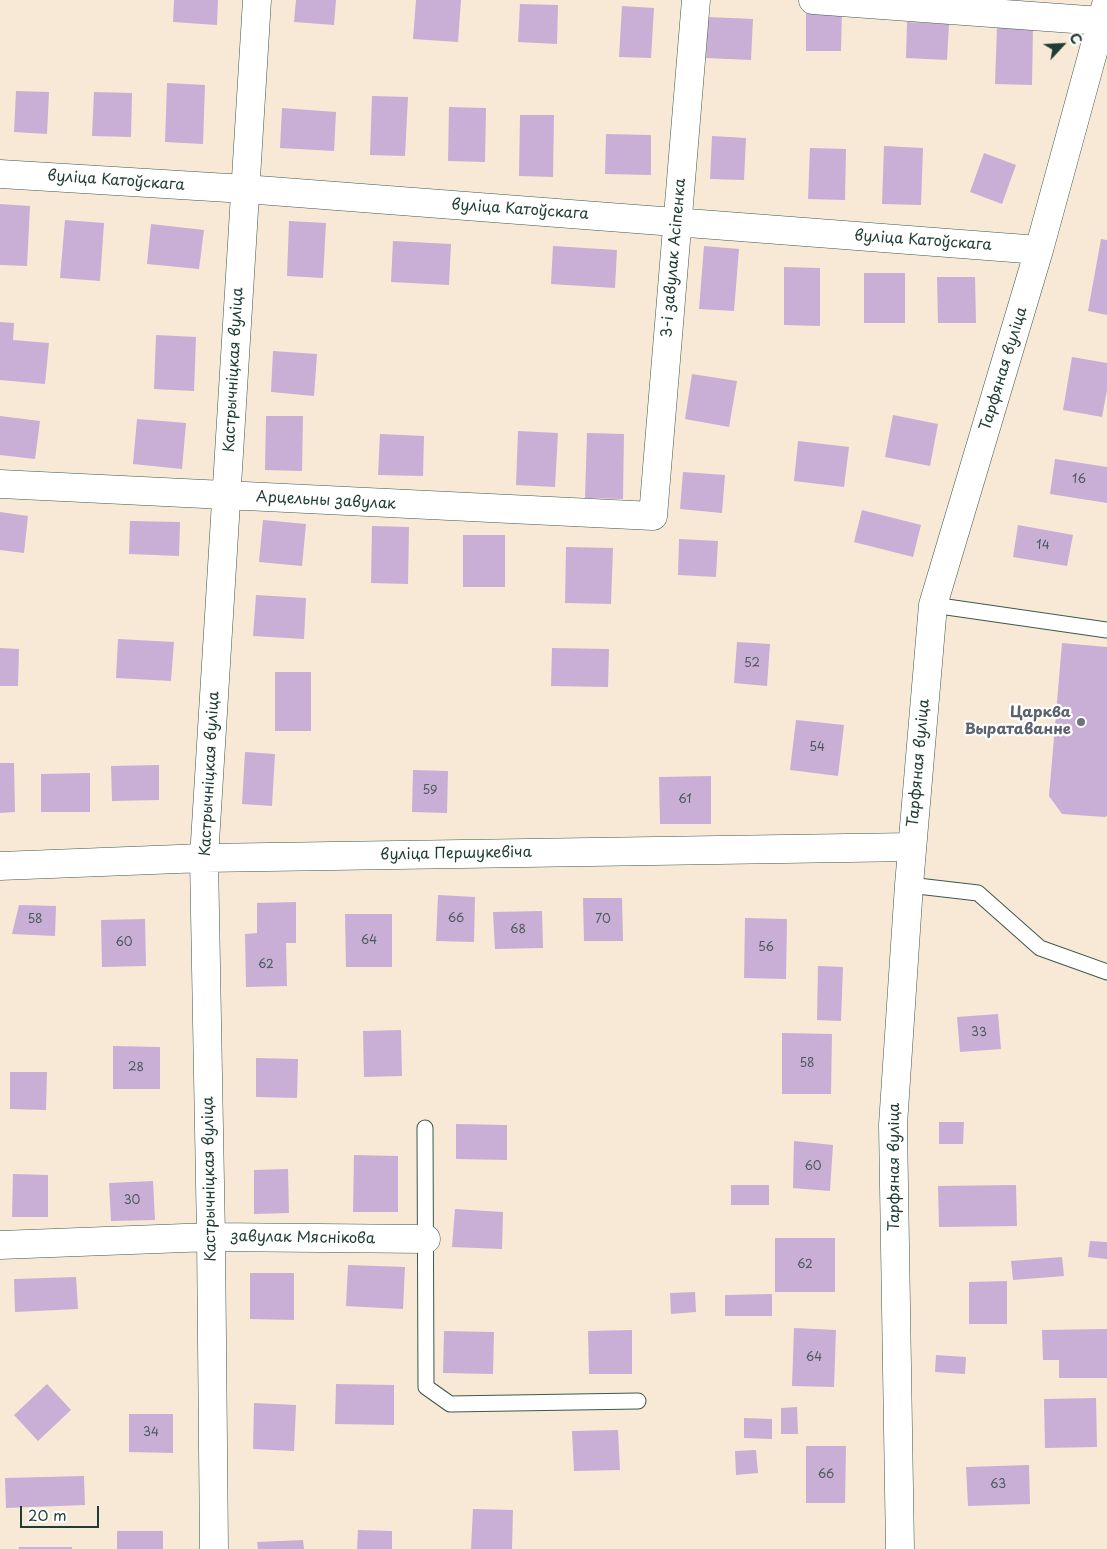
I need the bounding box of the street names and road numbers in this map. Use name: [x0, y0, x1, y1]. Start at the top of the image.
street label: вуліца Катоўскага: [47, 167, 185, 195]
street label: 3-і завулак Асіпенка: [658, 178, 690, 338]
street label: вуліца Катоўскага: [451, 196, 589, 224]
street label: вуліца Катоўскага: [854, 227, 992, 255]
street label: Кастрычніцкая вуліца: [221, 287, 247, 453]
street label: Тарфяная вуліца: [977, 305, 1031, 433]
street label: Арцельны завулак: [256, 488, 396, 514]
street label: Кастрычніцкая вуліца: [197, 691, 223, 857]
street label: Тарфяная вуліца: [904, 698, 934, 828]
street label: вуліца Першукевіча: [380, 844, 532, 864]
street label: Кастрычніцкая вуліца: [200, 1096, 220, 1262]
street label: Тарфяная вуліца: [886, 1103, 904, 1231]
street label: завулак Мяснікова: [231, 1228, 375, 1248]

